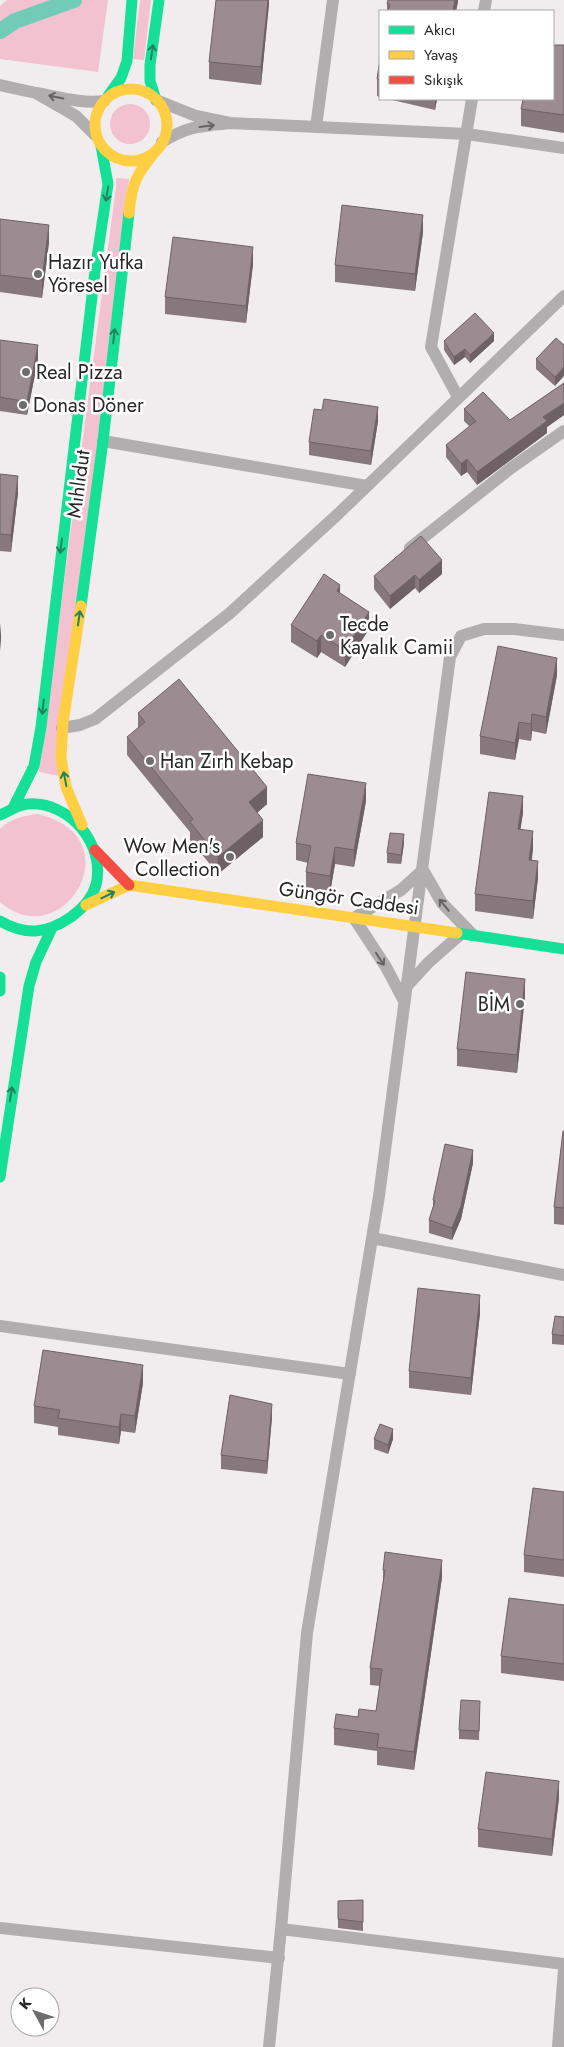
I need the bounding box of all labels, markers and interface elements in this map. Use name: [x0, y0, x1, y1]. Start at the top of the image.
legend: [379, 10, 554, 100]
text: Akıcı: [424, 19, 455, 41]
one-way arrow: [147, 44, 157, 60]
text: Yavaş: [424, 44, 458, 66]
text: Sıkışık: [424, 69, 464, 91]
one-way arrow: [48, 92, 64, 101]
one-way arrow: [199, 121, 215, 131]
one-way arrow: [102, 185, 112, 201]
place label: Hazır Yufka Yöresel: [48, 248, 143, 300]
marker: Hazır Yufka Yöresel: [32, 268, 44, 280]
one-way arrow: [109, 328, 119, 344]
place label: Real Pizza: [36, 358, 123, 387]
marker: Real Pizza: [20, 366, 32, 378]
place label: Donas Döner: [33, 391, 144, 420]
marker: Donas Döner: [17, 399, 29, 411]
street label: Mıhlıdut: [59, 448, 98, 520]
one-way arrow: [56, 537, 66, 553]
place label: Tecde Kayalık Camii: [340, 610, 453, 662]
one-way arrow: [74, 611, 84, 627]
marker: Tecde Kayalık Camii: [324, 629, 336, 641]
one-way arrow: [38, 699, 48, 715]
place label: Han Zırh Kebap: [160, 747, 293, 776]
marker: Han Zırh Kebap: [144, 755, 156, 767]
one-way arrow: [60, 772, 69, 788]
place label: Wow Men's Collection: [123, 832, 220, 884]
marker: Wow Men's Collection: [224, 851, 236, 863]
street label: Güngör Caddesi: [277, 874, 421, 923]
one-way arrow: [100, 890, 115, 900]
one-way arrow: [439, 899, 450, 912]
one-way arrow: [375, 952, 385, 966]
place label: BİM: [478, 990, 510, 1019]
marker: BİM: [514, 998, 526, 1010]
one-way arrow: [7, 1087, 17, 1103]
north arrow: [10, 1987, 60, 2037]
text: K: [14, 1993, 36, 2014]

